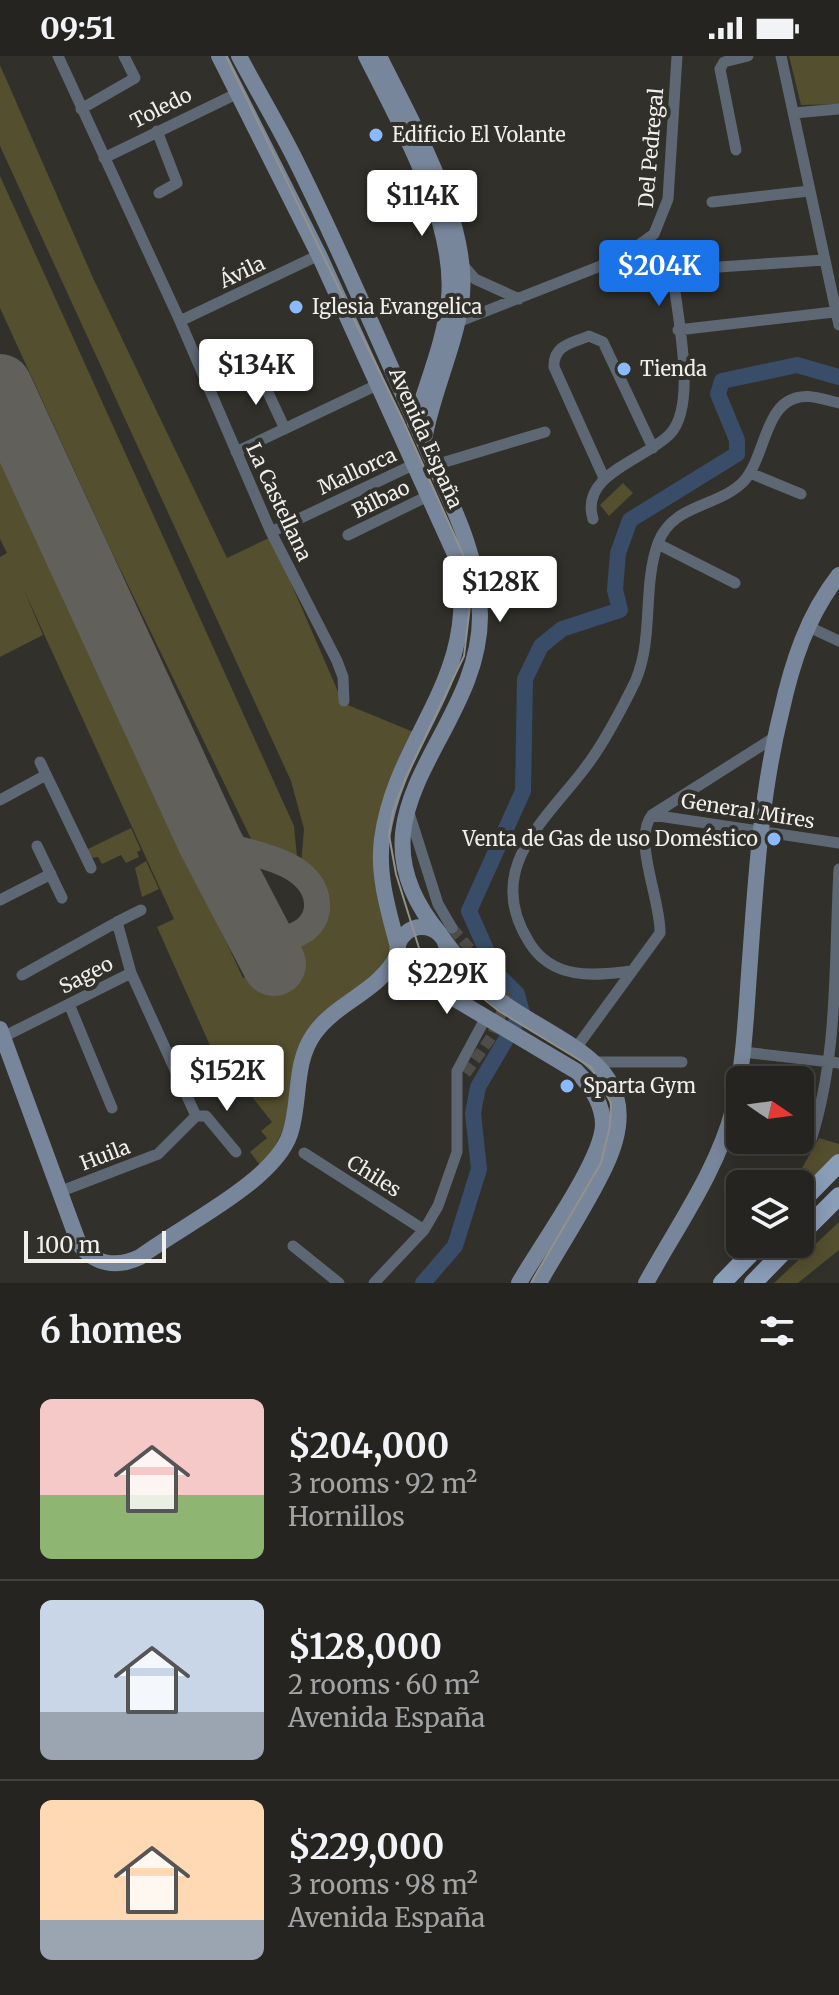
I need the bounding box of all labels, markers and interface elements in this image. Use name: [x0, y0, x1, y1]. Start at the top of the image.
text: 09:51: [40, 9, 115, 47]
street label: Toledo: [126, 81, 196, 134]
street label: Del Pedregal: [633, 87, 668, 209]
place label: Edificio El Volante: [392, 122, 566, 147]
marker: Edificio El Volante: [367, 126, 385, 144]
pin: $114K: [366, 170, 478, 238]
text: $114K: [385, 179, 459, 212]
pin: $204K: [603, 240, 715, 308]
street label: Ávila: [213, 248, 269, 293]
text: $204K: [617, 249, 701, 282]
place label: Iglesia Evangelica: [312, 294, 482, 319]
marker: Iglesia Evangelica: [287, 298, 305, 316]
pin: $134K: [200, 339, 312, 407]
text: $134K: [217, 348, 295, 381]
place label: Tienda: [640, 356, 707, 381]
marker: Tienda: [615, 360, 633, 378]
street label: Avenida España: [384, 363, 469, 512]
street label: La Castellana: [241, 439, 318, 565]
street label: Mallorca: [314, 441, 400, 500]
street label: Bilbao: [348, 474, 414, 523]
pin: $128K: [444, 556, 556, 624]
text: $128K: [461, 565, 539, 598]
street label: General Mires: [680, 788, 817, 833]
place label: Venta de Gas de uso Doméstico: [461, 826, 758, 851]
marker: Venta de Gas de uso Doméstico: [765, 830, 783, 848]
pin: $229K: [391, 948, 503, 1016]
street label: Sageo: [55, 950, 117, 999]
text: $229K: [406, 957, 488, 990]
pin: $152K: [171, 1045, 283, 1113]
text: $152K: [189, 1054, 265, 1087]
north arrow: [726, 1066, 814, 1154]
map controls: [726, 1066, 814, 1258]
place label: Sparta Gym: [583, 1073, 696, 1098]
marker: Sparta Gym: [558, 1077, 576, 1095]
street label: Huila: [76, 1134, 134, 1175]
street label: Chiles: [343, 1149, 406, 1202]
button: layers: [726, 1170, 814, 1258]
scale bar: [24, 1227, 166, 1263]
text: 100 m: [36, 1231, 101, 1259]
icon: filters: [755, 1309, 799, 1353]
text: 6 homes: [40, 1310, 182, 1352]
text: $204,000: [288, 1425, 449, 1467]
icon: home: [104, 1431, 200, 1527]
text: 3 rooms · 92 m²: [288, 1467, 477, 1500]
text: Hornillos: [288, 1500, 405, 1533]
text: $128,000: [288, 1626, 442, 1668]
icon: home: [104, 1632, 200, 1728]
text: 2 rooms · 60 m²: [288, 1668, 480, 1701]
text: Avenida España: [288, 1701, 485, 1734]
text: $229,000: [288, 1826, 444, 1868]
icon: home: [104, 1832, 200, 1928]
text: 3 rooms · 98 m²: [288, 1868, 478, 1901]
text: Avenida España: [288, 1901, 485, 1934]

